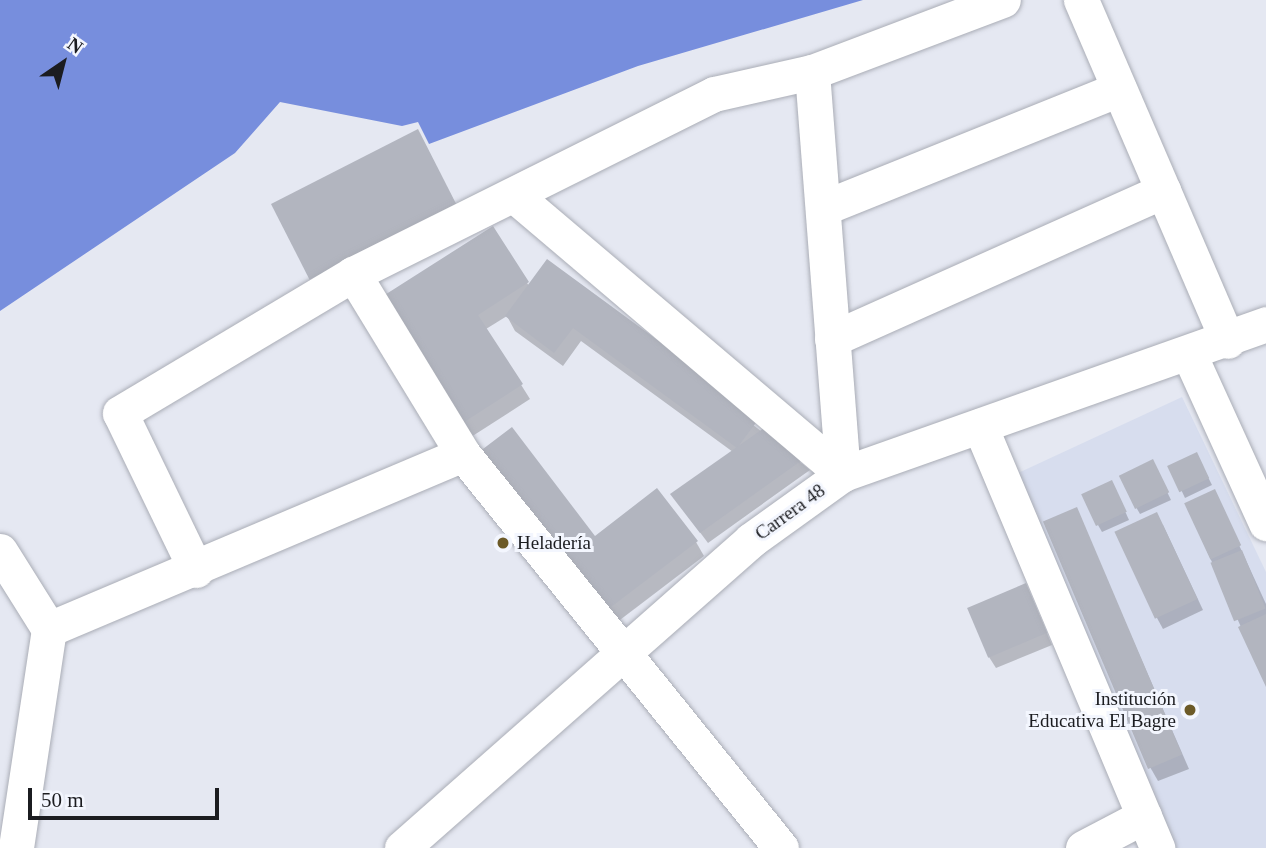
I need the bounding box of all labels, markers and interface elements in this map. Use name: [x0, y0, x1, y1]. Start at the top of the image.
north arrow: [28, 28, 98, 98]
text: N: [64, 33, 87, 58]
street label: Carrera 48: [751, 479, 829, 545]
place label: Heladería: [517, 532, 591, 554]
marker: Heladería: [495, 535, 511, 551]
place label: Institución Educativa El Bagre: [1028, 688, 1176, 732]
marker: Institución Educativa El Bagre: [1182, 702, 1198, 718]
scale bar: [32, 774, 222, 818]
text: 50 m: [41, 788, 84, 812]

